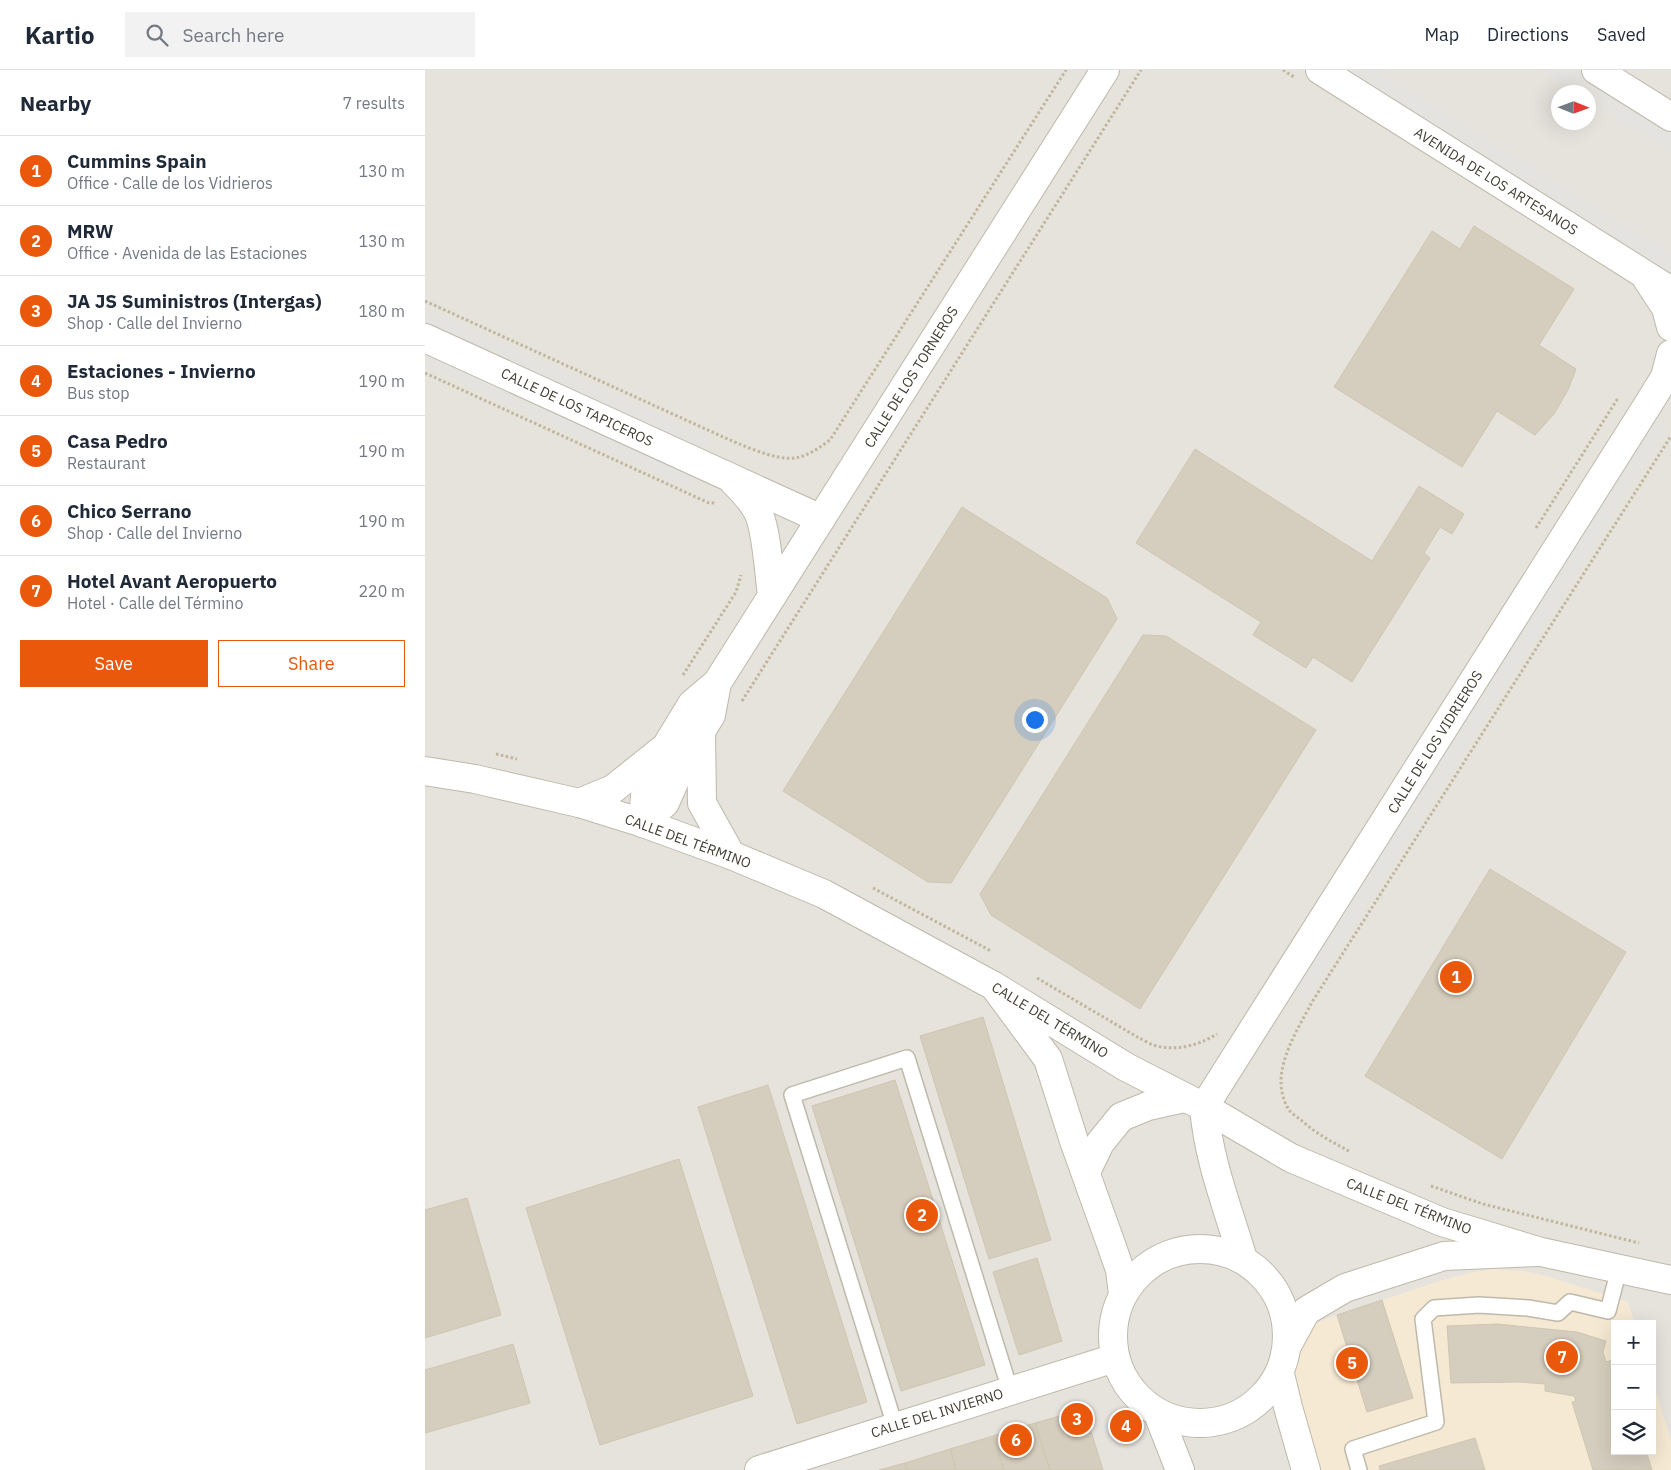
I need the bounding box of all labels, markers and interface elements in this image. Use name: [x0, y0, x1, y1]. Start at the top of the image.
search box: [125, 12, 475, 57]
text: Kartio: [25, 19, 95, 51]
icon: search: [143, 21, 171, 49]
text: Search here: [183, 23, 284, 47]
text: Map: [1424, 23, 1459, 46]
text: Directions: [1487, 23, 1569, 46]
text: Saved: [1597, 23, 1646, 46]
north arrow: [1551, 85, 1596, 130]
text: Nearby: [20, 89, 91, 117]
text: 7 results: [342, 93, 405, 113]
street label: AVENIDA DE LOS ARTESANOS: [1411, 123, 1581, 239]
text: Cummins Spain: [67, 149, 206, 173]
text: 1: [31, 161, 41, 181]
text: 130 m: [358, 161, 405, 181]
text: Office · Calle de los Vidrieros: [67, 173, 273, 193]
text: MRW: [67, 219, 114, 243]
text: 2: [31, 231, 41, 251]
text: 130 m: [358, 231, 405, 251]
text: Office · Avenida de las Estaciones: [67, 243, 307, 263]
text: JA JS Suministros (Intergas): [67, 289, 322, 313]
text: 3: [31, 301, 41, 321]
text: 180 m: [358, 301, 405, 321]
street label: CALLE DE LOS TORNEROS: [860, 303, 962, 451]
text: Shop · Calle del Invierno: [67, 313, 242, 333]
text: Estaciones - Invierno: [67, 359, 256, 383]
street label: CALLE DE LOS TAPICEROS: [498, 364, 656, 450]
text: 4: [31, 371, 41, 391]
text: 190 m: [358, 371, 405, 391]
text: Bus stop: [67, 383, 130, 403]
text: Casa Pedro: [67, 429, 168, 453]
text: 5: [31, 441, 41, 461]
text: 190 m: [358, 441, 405, 461]
text: Restaurant: [67, 453, 146, 473]
text: Chico Serrano: [67, 499, 192, 523]
text: 6: [31, 511, 41, 531]
text: 190 m: [358, 511, 405, 531]
text: Shop · Calle del Invierno: [67, 523, 242, 543]
text: Hotel Avant Aeropuerto: [67, 569, 277, 593]
text: 7: [31, 581, 41, 601]
text: 220 m: [358, 581, 405, 601]
text: Hotel · Calle del Término: [67, 593, 243, 613]
button: Save: [20, 640, 208, 687]
button: Share: [218, 640, 405, 687]
street label: CALLE DE LOS VIDRIEROS: [1384, 667, 1486, 817]
your location: [1022, 707, 1048, 733]
street label: CALLE DEL TÉRMINO: [622, 809, 754, 872]
pin: 1: [1440, 958, 1472, 996]
street label: CALLE DEL TÉRMINO: [988, 977, 1112, 1062]
street label: CALLE DEL TÉRMINO: [1344, 1173, 1475, 1238]
pin: 2: [906, 1196, 938, 1234]
map controls: [1611, 1320, 1656, 1455]
button: +: [1611, 1320, 1656, 1365]
pin: 7: [1546, 1338, 1578, 1376]
pin: 5: [1336, 1344, 1368, 1382]
button: −: [1611, 1365, 1656, 1410]
street label: CALLE DEL INVIERNO: [869, 1384, 1006, 1442]
pin: 3: [1061, 1400, 1093, 1438]
pin: 4: [1110, 1407, 1142, 1445]
button: layers: [1611, 1410, 1656, 1455]
pin: 6: [1000, 1421, 1032, 1459]

